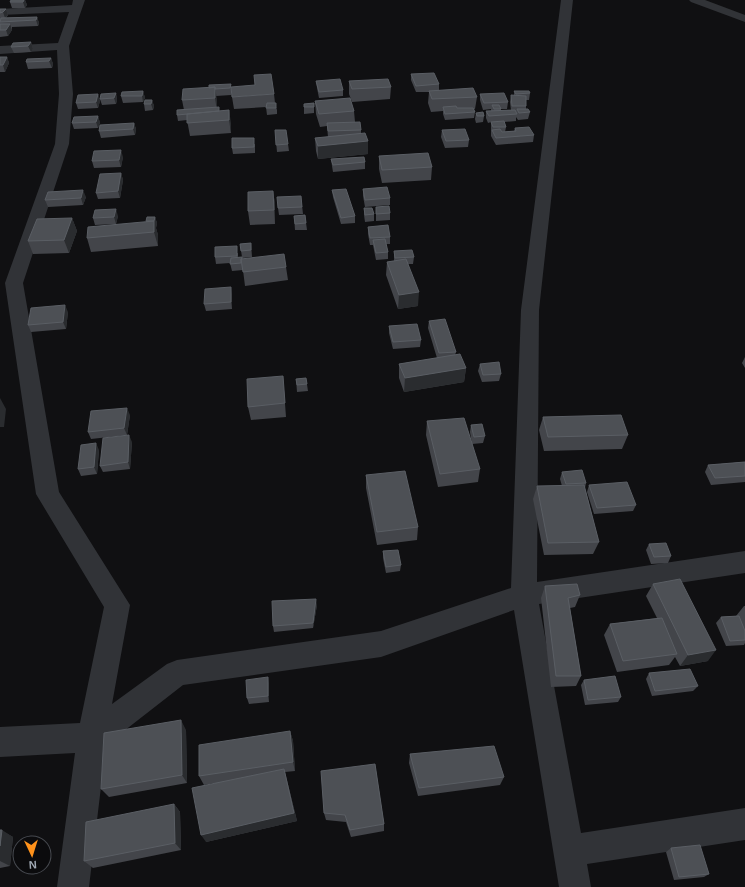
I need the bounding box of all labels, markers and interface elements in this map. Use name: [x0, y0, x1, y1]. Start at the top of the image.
north arrow: [12, 835, 52, 875]
text: N: [28, 859, 37, 871]

